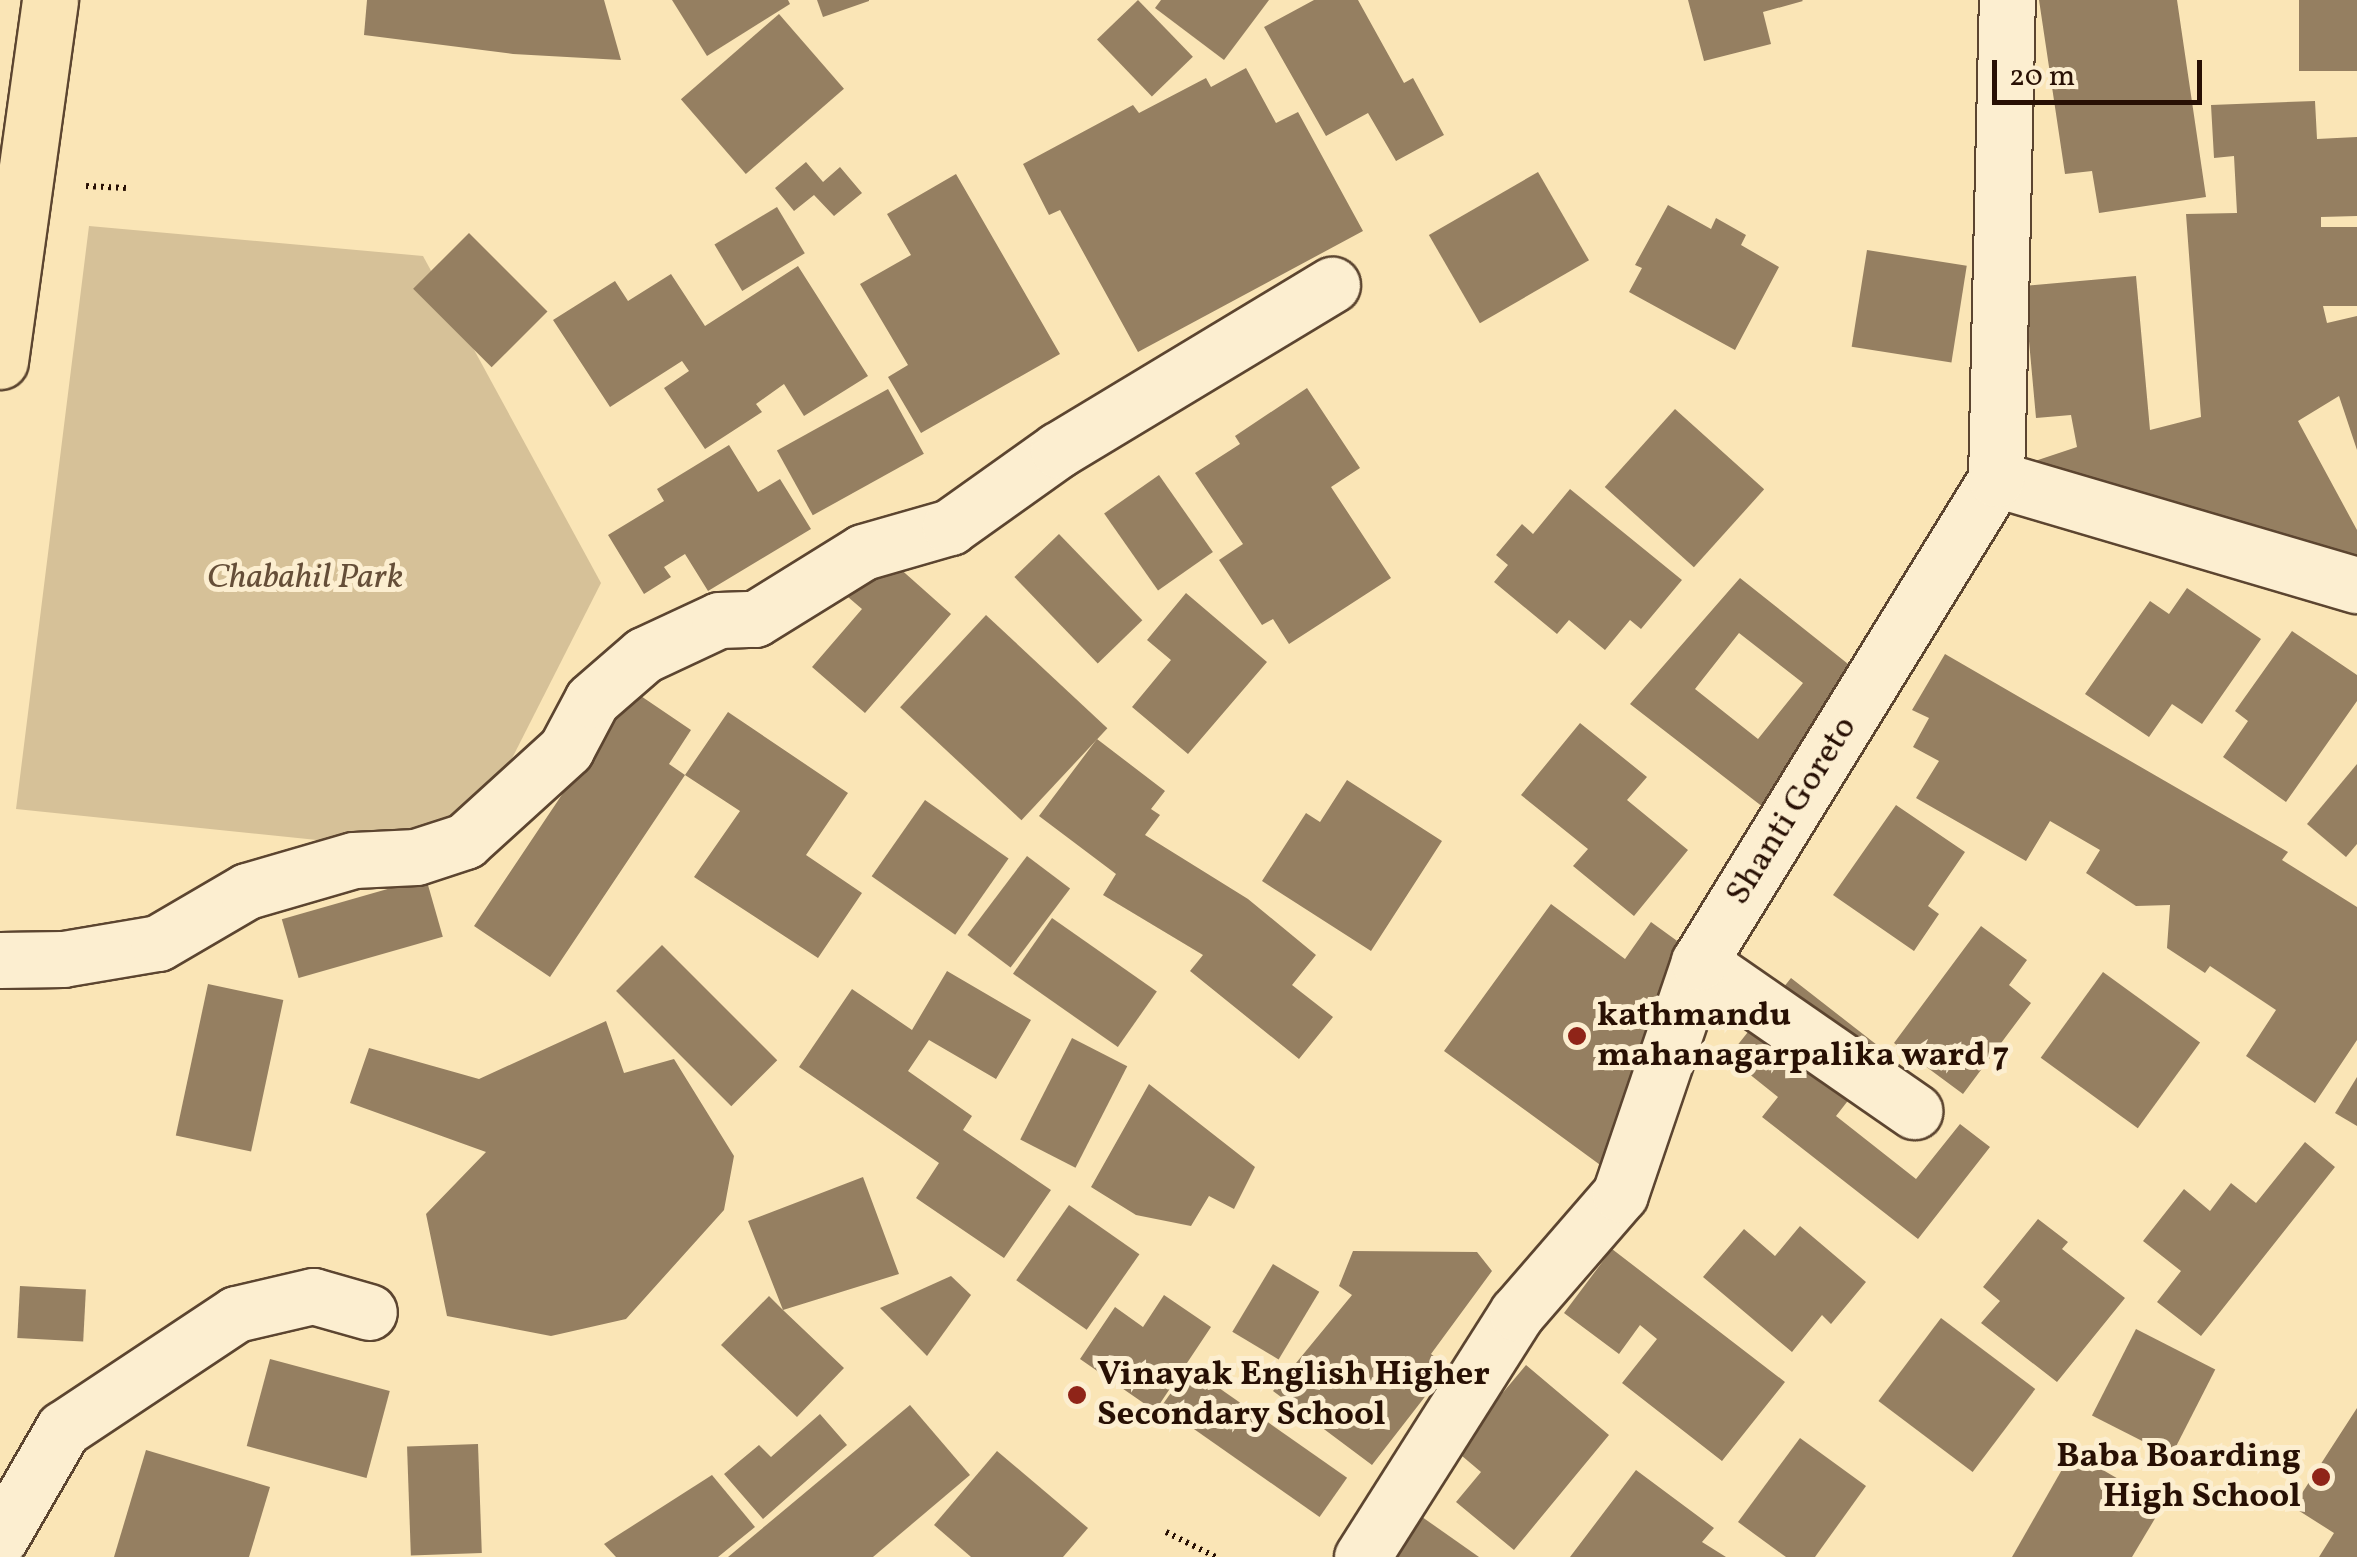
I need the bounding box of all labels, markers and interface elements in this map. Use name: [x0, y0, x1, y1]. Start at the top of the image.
scale bar: [1997, 40, 2207, 102]
text: 20 m: [2009, 56, 2075, 98]
park label: Chabahil Park: [207, 557, 403, 599]
street label: Shanti Goreto: [1717, 709, 1867, 913]
place label: kathmandu mahanagarpalika ward 7: [1597, 995, 2010, 1077]
marker: kathmandu mahanagarpalika ward 7: [1566, 1025, 1588, 1047]
place label: Vinayak English Higher Secondary School: [1097, 1354, 1490, 1436]
marker: Vinayak English Higher Secondary School: [1066, 1384, 1088, 1406]
place label: Baba Boarding High School: [2056, 1436, 2301, 1518]
marker: Baba Boarding High School: [2310, 1466, 2332, 1488]

